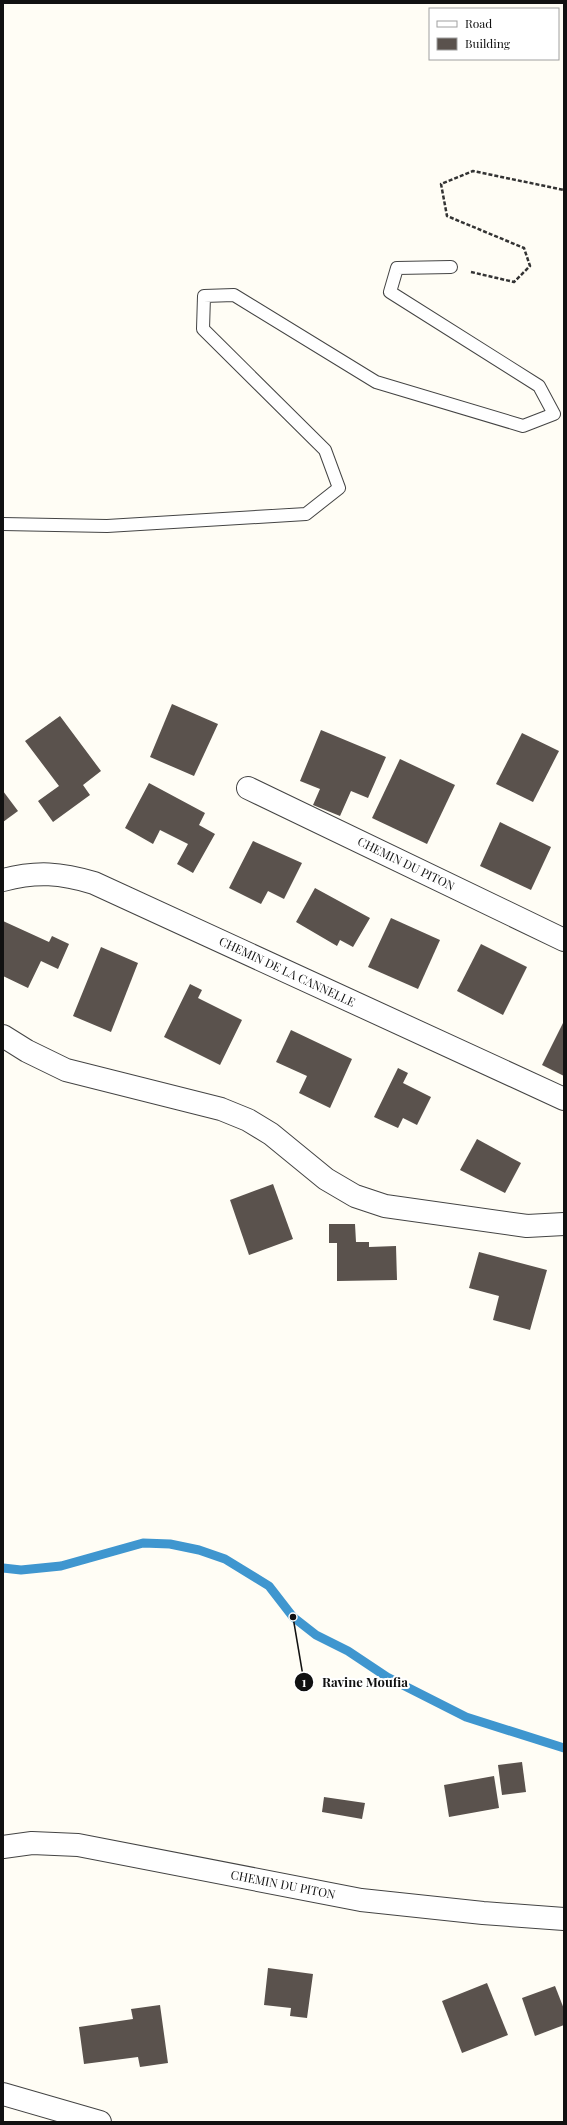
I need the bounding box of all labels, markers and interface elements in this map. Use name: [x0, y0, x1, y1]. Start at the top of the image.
legend: [429, 8, 559, 60]
text: Road: [465, 15, 492, 31]
text: Building: [465, 35, 511, 51]
street label: CHEMIN DU PITON: [355, 833, 458, 894]
street label: CHEMIN DE LA CANNELLE: [217, 932, 358, 1010]
callout: Ravine Moufia: [294, 1670, 416, 1695]
text: Ravine Moufia: [322, 1673, 408, 1690]
text: 1: [302, 1674, 307, 1690]
street label: CHEMIN DU PITON: [230, 1866, 337, 1902]

